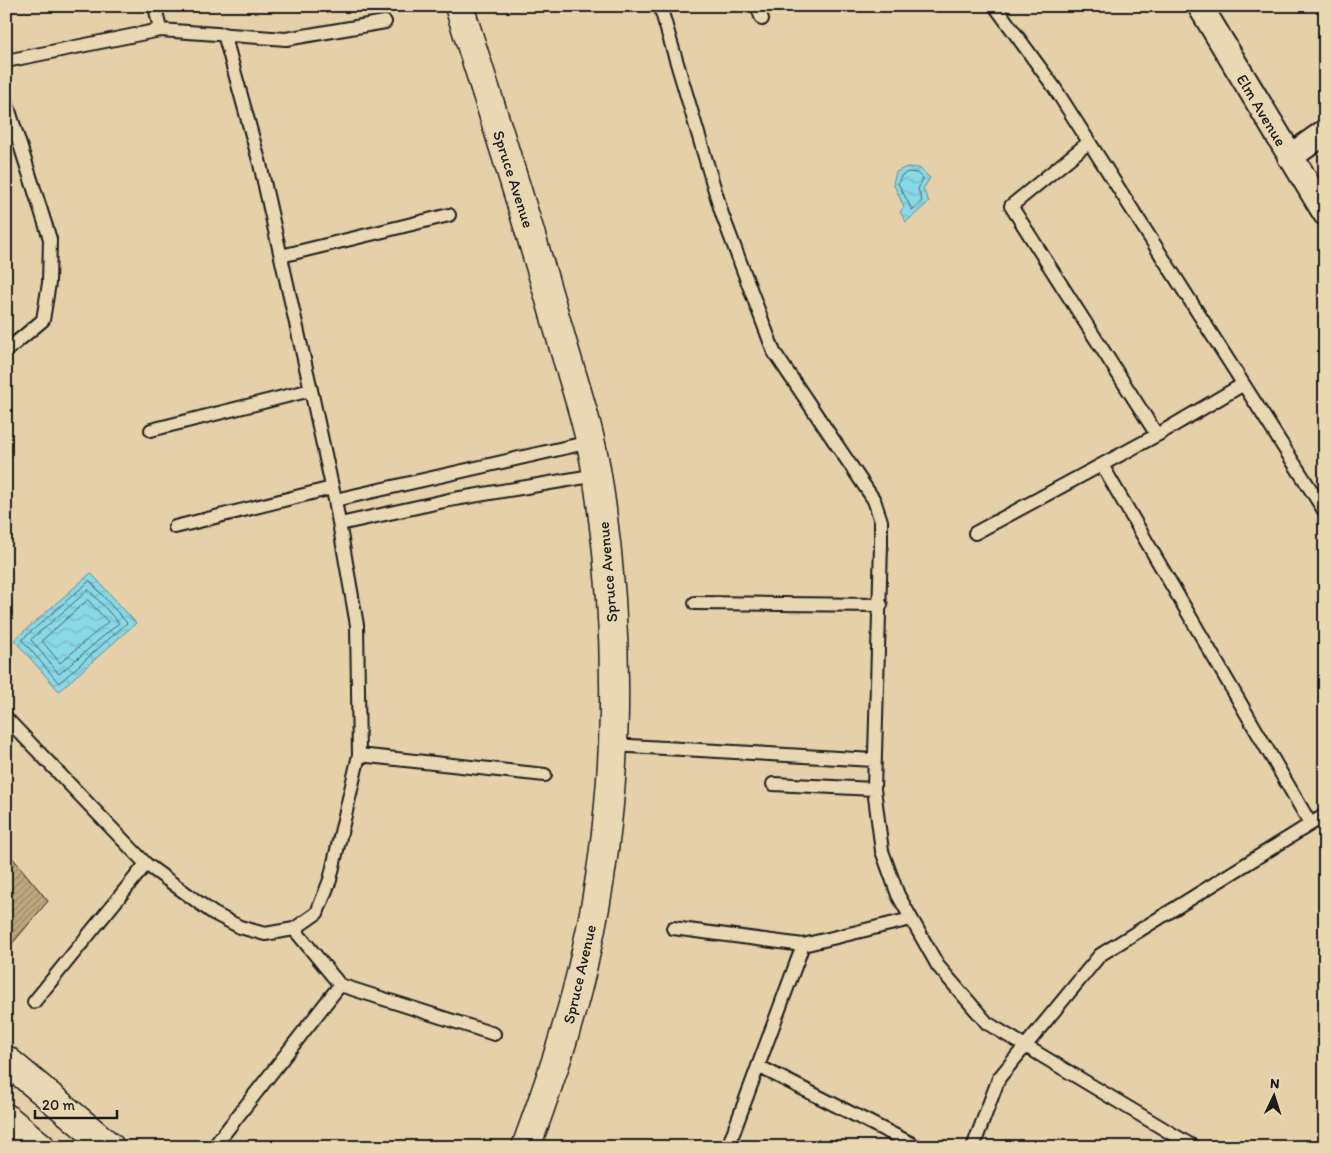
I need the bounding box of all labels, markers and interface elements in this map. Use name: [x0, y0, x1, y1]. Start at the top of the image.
street label: Elm Avenue: [1233, 71, 1291, 150]
street label: Spruce Avenue: [489, 128, 538, 230]
street label: Spruce Avenue: [594, 521, 621, 623]
street label: Spruce Avenue: [559, 923, 600, 1026]
north arrow: [1248, 1070, 1298, 1120]
text: N: [1270, 1075, 1280, 1092]
scale bar: [35, 1088, 118, 1120]
text: 20 m: [42, 1096, 76, 1114]

